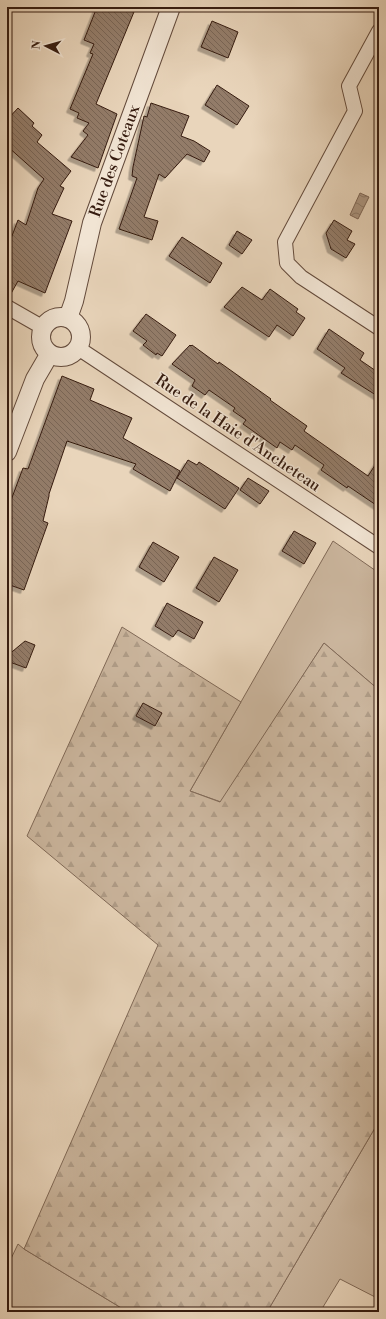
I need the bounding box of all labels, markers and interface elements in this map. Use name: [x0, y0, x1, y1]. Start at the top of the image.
north arrow: [26, 26, 66, 66]
text: N: [30, 40, 44, 50]
street label: Rue des Coteaux: [85, 101, 145, 220]
street label: Rue de la Haie d'Ancheteau: [151, 370, 325, 496]

